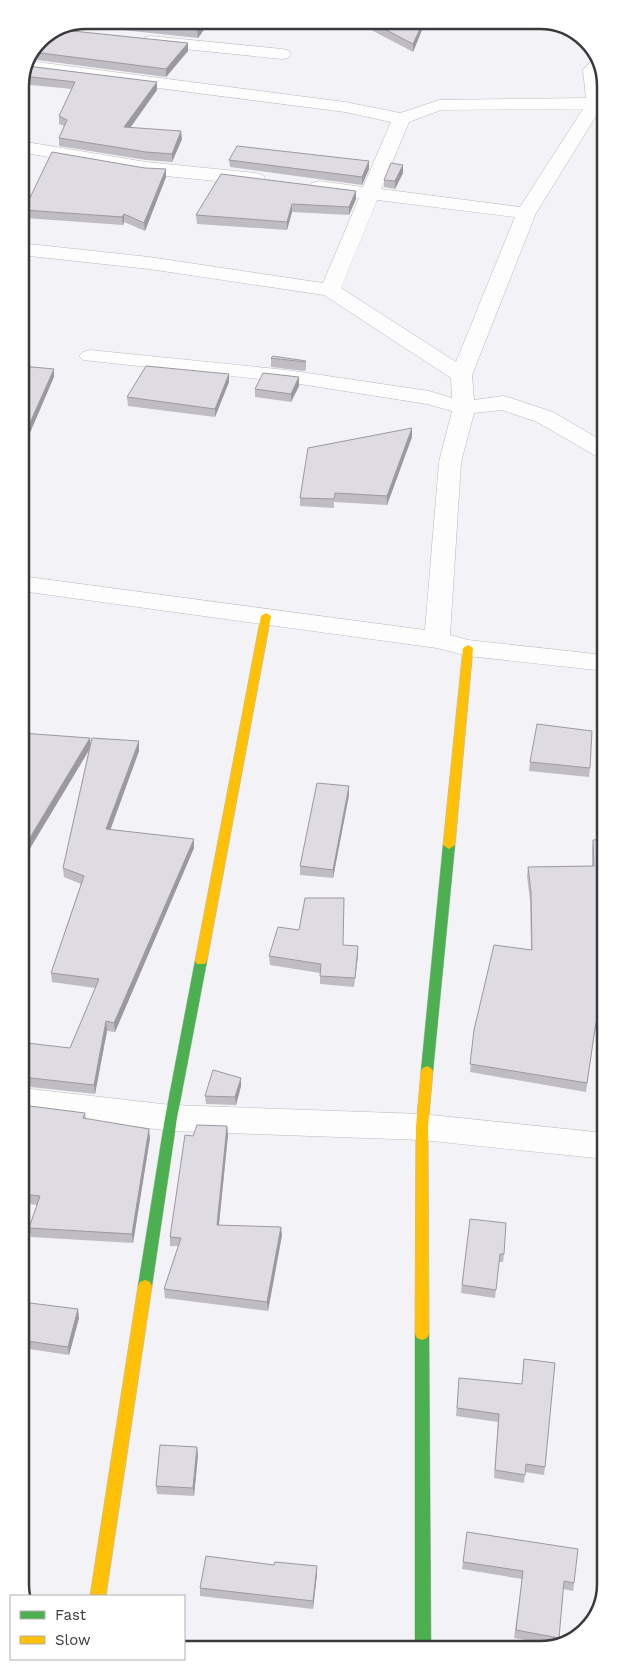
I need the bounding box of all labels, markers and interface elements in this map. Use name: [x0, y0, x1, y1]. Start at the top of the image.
legend: [10, 1595, 185, 1660]
text: Fast: [55, 1606, 87, 1624]
text: Slow: [55, 1631, 91, 1649]

